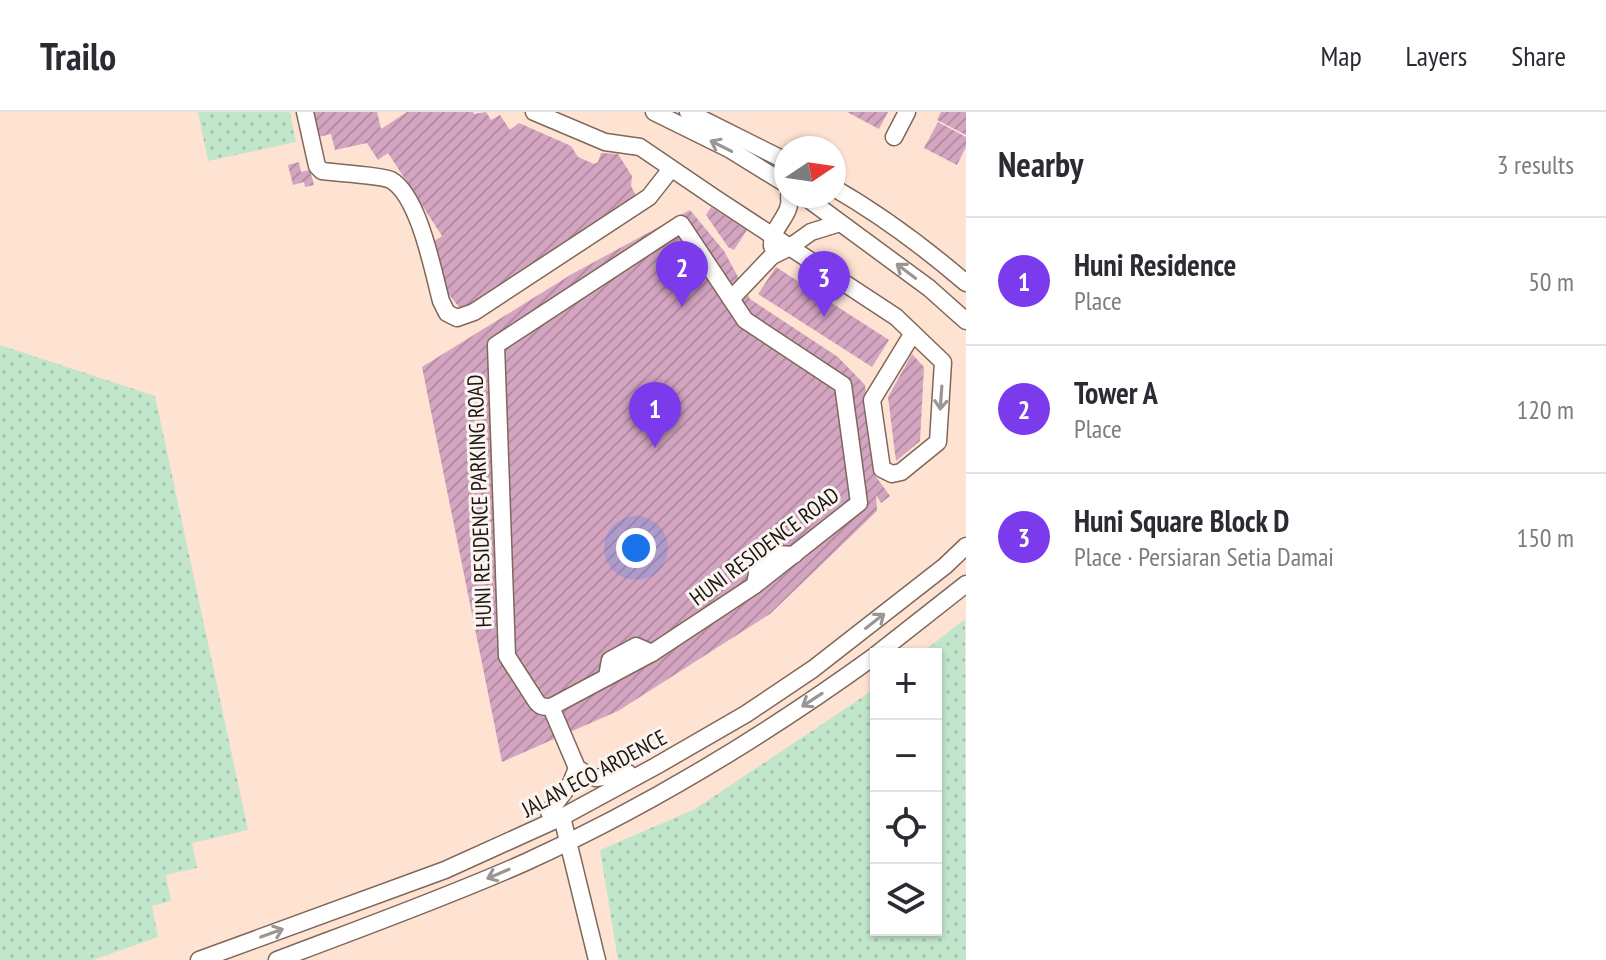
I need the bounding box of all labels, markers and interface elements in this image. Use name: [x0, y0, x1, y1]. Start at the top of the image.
text: Trailo: [40, 31, 116, 80]
text: Map: [1320, 37, 1362, 74]
text: Layers: [1406, 37, 1467, 74]
text: Share: [1511, 37, 1566, 74]
north arrow: [774, 136, 846, 208]
one-way arrow: [710, 137, 734, 153]
text: Nearby: [998, 142, 1083, 186]
text: 3 results: [1497, 148, 1574, 181]
pin: 2: [656, 241, 708, 307]
text: Huni Residence: [1074, 245, 1236, 284]
pin: 3: [798, 251, 850, 317]
one-way arrow: [896, 263, 918, 279]
text: 1: [1018, 265, 1030, 298]
text: 50 m: [1528, 265, 1574, 298]
text: Place: [1074, 284, 1122, 317]
text: Tower A: [1074, 373, 1158, 412]
street label: HUNI RESIDENCE PARKING ROAD: [461, 374, 497, 628]
pin: 1: [629, 382, 681, 448]
one-way arrow: [933, 384, 948, 411]
text: 2: [1018, 393, 1030, 426]
text: 120 m: [1516, 393, 1574, 426]
text: Place: [1074, 412, 1122, 445]
street label: HUNI RESIDENCE ROAD: [684, 481, 844, 611]
text: Huni Square Block D: [1074, 501, 1289, 540]
text: 3: [1018, 521, 1030, 554]
text: 150 m: [1516, 521, 1574, 554]
your location: [616, 528, 656, 568]
text: Place · Persiaran Setia Damai: [1074, 540, 1334, 573]
one-way arrow: [864, 613, 885, 630]
map controls: [870, 648, 942, 936]
button: +: [870, 648, 942, 720]
one-way arrow: [802, 691, 824, 708]
button: −: [870, 720, 942, 792]
street label: JALAN ECO ARDENCE: [516, 723, 671, 823]
button: locate: [870, 792, 942, 864]
button: layers: [870, 864, 942, 936]
one-way arrow: [486, 867, 511, 882]
one-way arrow: [260, 925, 284, 939]

